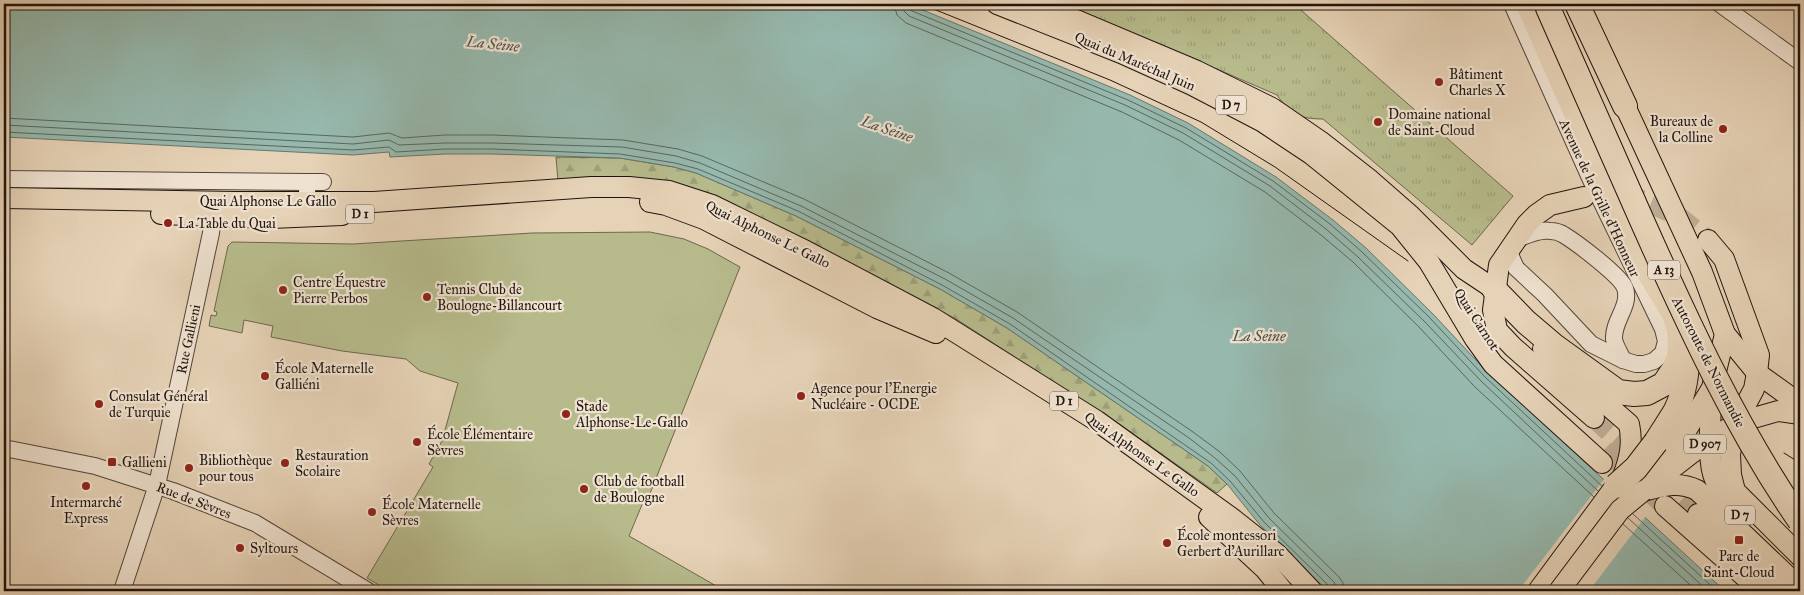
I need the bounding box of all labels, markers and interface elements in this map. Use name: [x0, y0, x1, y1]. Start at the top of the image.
street label: Quai du Maréchal Juin: [1071, 28, 1198, 96]
water label: La Seine: [465, 32, 521, 56]
place label: Bâtiment Charles X: [1449, 66, 1506, 99]
marker: Bâtiment Charles X: [1433, 76, 1445, 88]
road number: D 7: [1216, 96, 1246, 114]
place label: Domaine national de Saint-Cloud: [1388, 106, 1491, 139]
water label: La Seine: [858, 112, 915, 146]
place label: Bureaux de la Colline: [1650, 113, 1713, 146]
street label: Avenue de la Grille d'Honneur: [1555, 115, 1644, 281]
marker: Domaine national de Saint-Cloud: [1372, 116, 1384, 128]
marker: Bureaux de la Colline: [1717, 123, 1729, 135]
street label: Quai Alphonse Le Gallo: [200, 193, 336, 210]
street label: Quai Alphonse Le Gallo: [703, 197, 833, 272]
road number: D 1: [346, 204, 374, 223]
place label: La Table du Quai: [178, 215, 276, 232]
marker: La Table du Quai: [162, 217, 174, 229]
road number: A 13: [1648, 260, 1680, 280]
place label: Centre Équestre Pierre Perbos: [293, 272, 386, 307]
place label: Tennis Club de Boulogne-Billancourt: [437, 281, 562, 314]
marker: Centre Équestre Pierre Perbos: [277, 284, 289, 296]
street label: Quai Carnot: [1450, 285, 1503, 354]
marker: Tennis Club de Boulogne-Billancourt: [421, 291, 433, 303]
street label: Autoroute de Normandie: [1668, 293, 1749, 430]
street label: Rue Gallieni: [173, 303, 204, 375]
water label: La Seine: [1232, 327, 1286, 345]
place label: École Maternelle Galliéni: [275, 358, 374, 393]
marker: École Maternelle Galliéni: [259, 370, 271, 382]
place label: Agence pour l'Energie Nucléaire - OCDE: [810, 380, 937, 413]
place label: Consulat Général de Turquie: [109, 388, 208, 422]
marker: Agence pour l'Energie Nucléaire - OCDE: [795, 390, 807, 402]
road number: D 1: [1050, 392, 1078, 411]
marker: Consulat Général de Turquie: [93, 398, 105, 410]
place label: Stade Alphonse-Le-Gallo: [575, 398, 688, 431]
marker: Stade Alphonse-Le-Gallo: [560, 408, 572, 420]
street label: Quai Alphonse Le Gallo: [1081, 408, 1203, 501]
place label: École Élémentaire Sèvres: [427, 424, 533, 459]
road number: D 907: [1684, 434, 1726, 454]
marker: École Élémentaire Sèvres: [411, 436, 423, 448]
place label: Restauration Scolaire: [295, 447, 369, 480]
place label: Bibliothèque pour tous: [198, 452, 272, 485]
place label: Gallieni: [122, 454, 167, 471]
marker: Gallieni: [106, 456, 118, 468]
marker: Restauration Scolaire: [279, 457, 291, 469]
marker: Bibliothèque pour tous: [183, 462, 195, 474]
place label: Club de football de Boulogne: [594, 473, 685, 506]
street label: Rue de Sèvres: [154, 478, 234, 522]
marker: Intermarché Express: [80, 480, 92, 492]
marker: Club de football de Boulogne: [578, 483, 590, 495]
place label: Intermarché Express: [50, 494, 122, 527]
place label: École Maternelle Sèvres: [382, 494, 481, 529]
marker: École Maternelle Sèvres: [366, 506, 378, 518]
road number: D 7: [1725, 506, 1755, 524]
place label: École montessori Gerbert d'Aurillarc: [1177, 525, 1285, 560]
marker: Parc de Saint-Cloud: [1733, 534, 1745, 546]
marker: École montessori Gerbert d'Aurillarc: [1161, 537, 1173, 549]
place label: Syltours: [250, 540, 298, 557]
marker: Syltours: [234, 542, 246, 554]
place label: Parc de Saint-Cloud: [1704, 548, 1774, 581]

